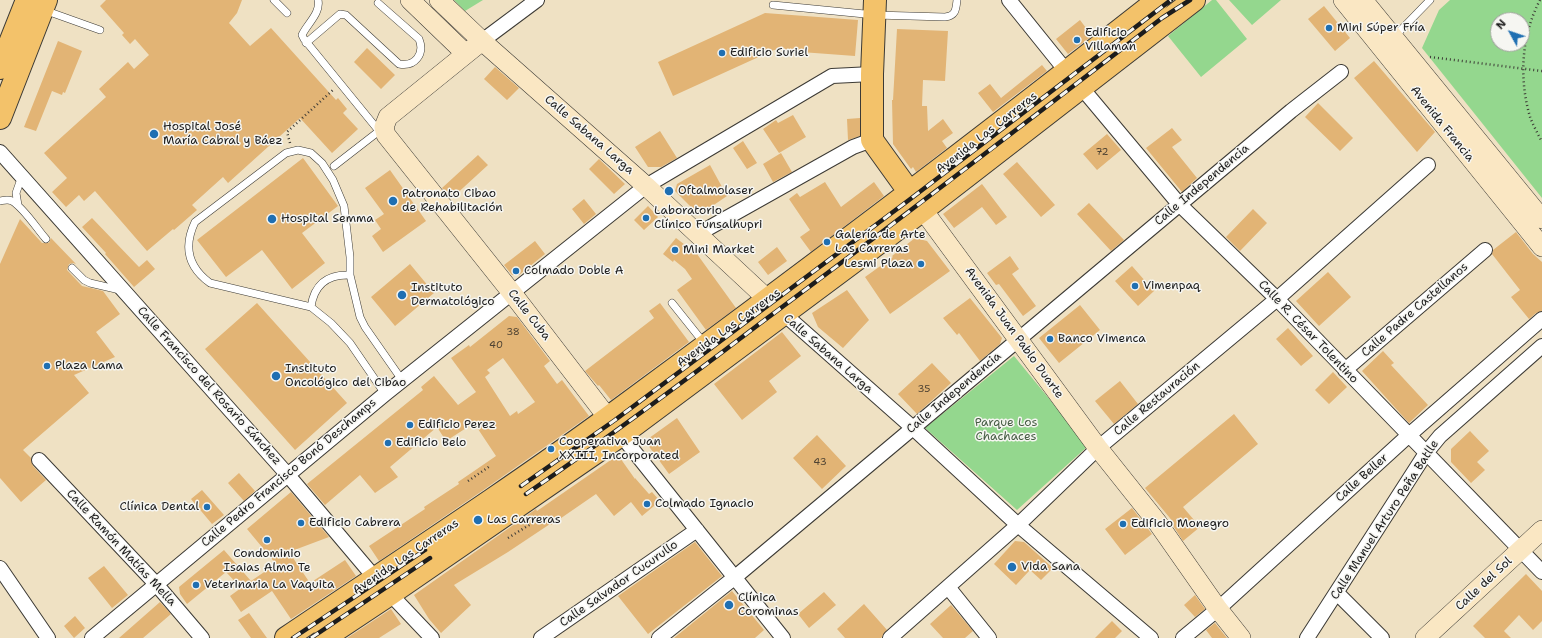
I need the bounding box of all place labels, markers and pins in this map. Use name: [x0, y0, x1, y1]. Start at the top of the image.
place label: Mini Súper Fría: [1337, 21, 1425, 35]
marker: Mini Súper Fría: [1324, 23, 1334, 33]
place label: Edificio Villaman: [1085, 26, 1136, 54]
marker: Edificio Villaman: [1072, 35, 1082, 45]
place label: Edificio Suriel: [730, 46, 808, 60]
marker: Edificio Suriel: [717, 48, 727, 58]
place label: Hospital José María Cabral y Báez: [163, 120, 283, 148]
marker: Hospital José María Cabral y Báez: [148, 128, 160, 140]
place label: Oftalmolaser: [678, 184, 753, 198]
marker: Oftalmolaser: [663, 185, 675, 197]
place label: Patronato Cibao de Rehabilitación: [402, 187, 503, 215]
marker: Patronato Cibao de Rehabilitación: [387, 195, 399, 207]
place label: Laboratorio Clínico Funsalhupri: [654, 204, 762, 232]
place label: Hospital Semma: [281, 212, 374, 226]
marker: Hospital Semma: [266, 213, 278, 225]
marker: Laboratorio Clínico Funsalhupri: [641, 213, 651, 223]
place label: Galería de Arte Las Carreras: [835, 228, 926, 256]
marker: Galería de Arte Las Carreras: [822, 237, 832, 247]
place label: Mini Market: [683, 243, 755, 257]
marker: Mini Market: [670, 245, 680, 255]
place label: Lesmi Plaza: [844, 257, 913, 271]
marker: Lesmi Plaza: [916, 259, 926, 269]
place label: Colmado Doble A: [524, 264, 624, 278]
marker: Colmado Doble A: [511, 266, 521, 276]
place label: Vimenpaq: [1143, 279, 1200, 293]
place label: Instituto Dermatológico: [411, 281, 494, 309]
marker: Vimenpaq: [1130, 281, 1140, 291]
marker: Instituto Dermatológico: [396, 289, 408, 301]
place label: Banco Vimenca: [1058, 332, 1146, 346]
marker: Banco Vimenca: [1045, 334, 1055, 344]
place label: Plaza Lama: [55, 359, 123, 373]
marker: Plaza Lama: [42, 361, 52, 371]
place label: Instituto Oncológico del Cibao: [285, 362, 406, 390]
marker: Instituto Oncológico del Cibao: [270, 370, 282, 382]
place label: Edificio Perez: [418, 418, 496, 432]
marker: Edificio Perez: [405, 420, 415, 430]
place label: Cooperativa Juan XXIII, Incorporated: [559, 435, 679, 463]
place label: Edificio Belo: [396, 436, 466, 450]
marker: Edificio Belo: [383, 438, 393, 448]
marker: Cooperativa Juan XXIII, Incorporated: [546, 444, 556, 454]
place label: Colmado Ignacio: [655, 497, 754, 511]
marker: Colmado Ignacio: [642, 499, 652, 509]
place label: Clínica Dental: [119, 500, 199, 514]
marker: Clínica Dental: [202, 502, 212, 512]
place label: Las Carreras: [487, 513, 561, 527]
marker: Las Carreras: [472, 514, 484, 526]
place label: Edificio Cabrera: [309, 516, 401, 530]
place label: Edificio Monegro: [1131, 517, 1229, 531]
marker: Edificio Cabrera: [296, 518, 306, 528]
marker: Edificio Monegro: [1118, 519, 1128, 529]
marker: Condominio Isaias Almo Te: [262, 535, 272, 545]
place label: Condominio Isaias Almo Te: [224, 547, 310, 575]
place label: Vida Sana: [1021, 560, 1080, 574]
marker: Vida Sana: [1006, 561, 1018, 573]
place label: Veterinaria La Vaquita: [204, 578, 334, 592]
marker: Veterinaria La Vaquita: [191, 580, 201, 590]
place label: Clínica Corominas: [738, 591, 799, 619]
marker: Clínica Corominas: [723, 599, 735, 611]

